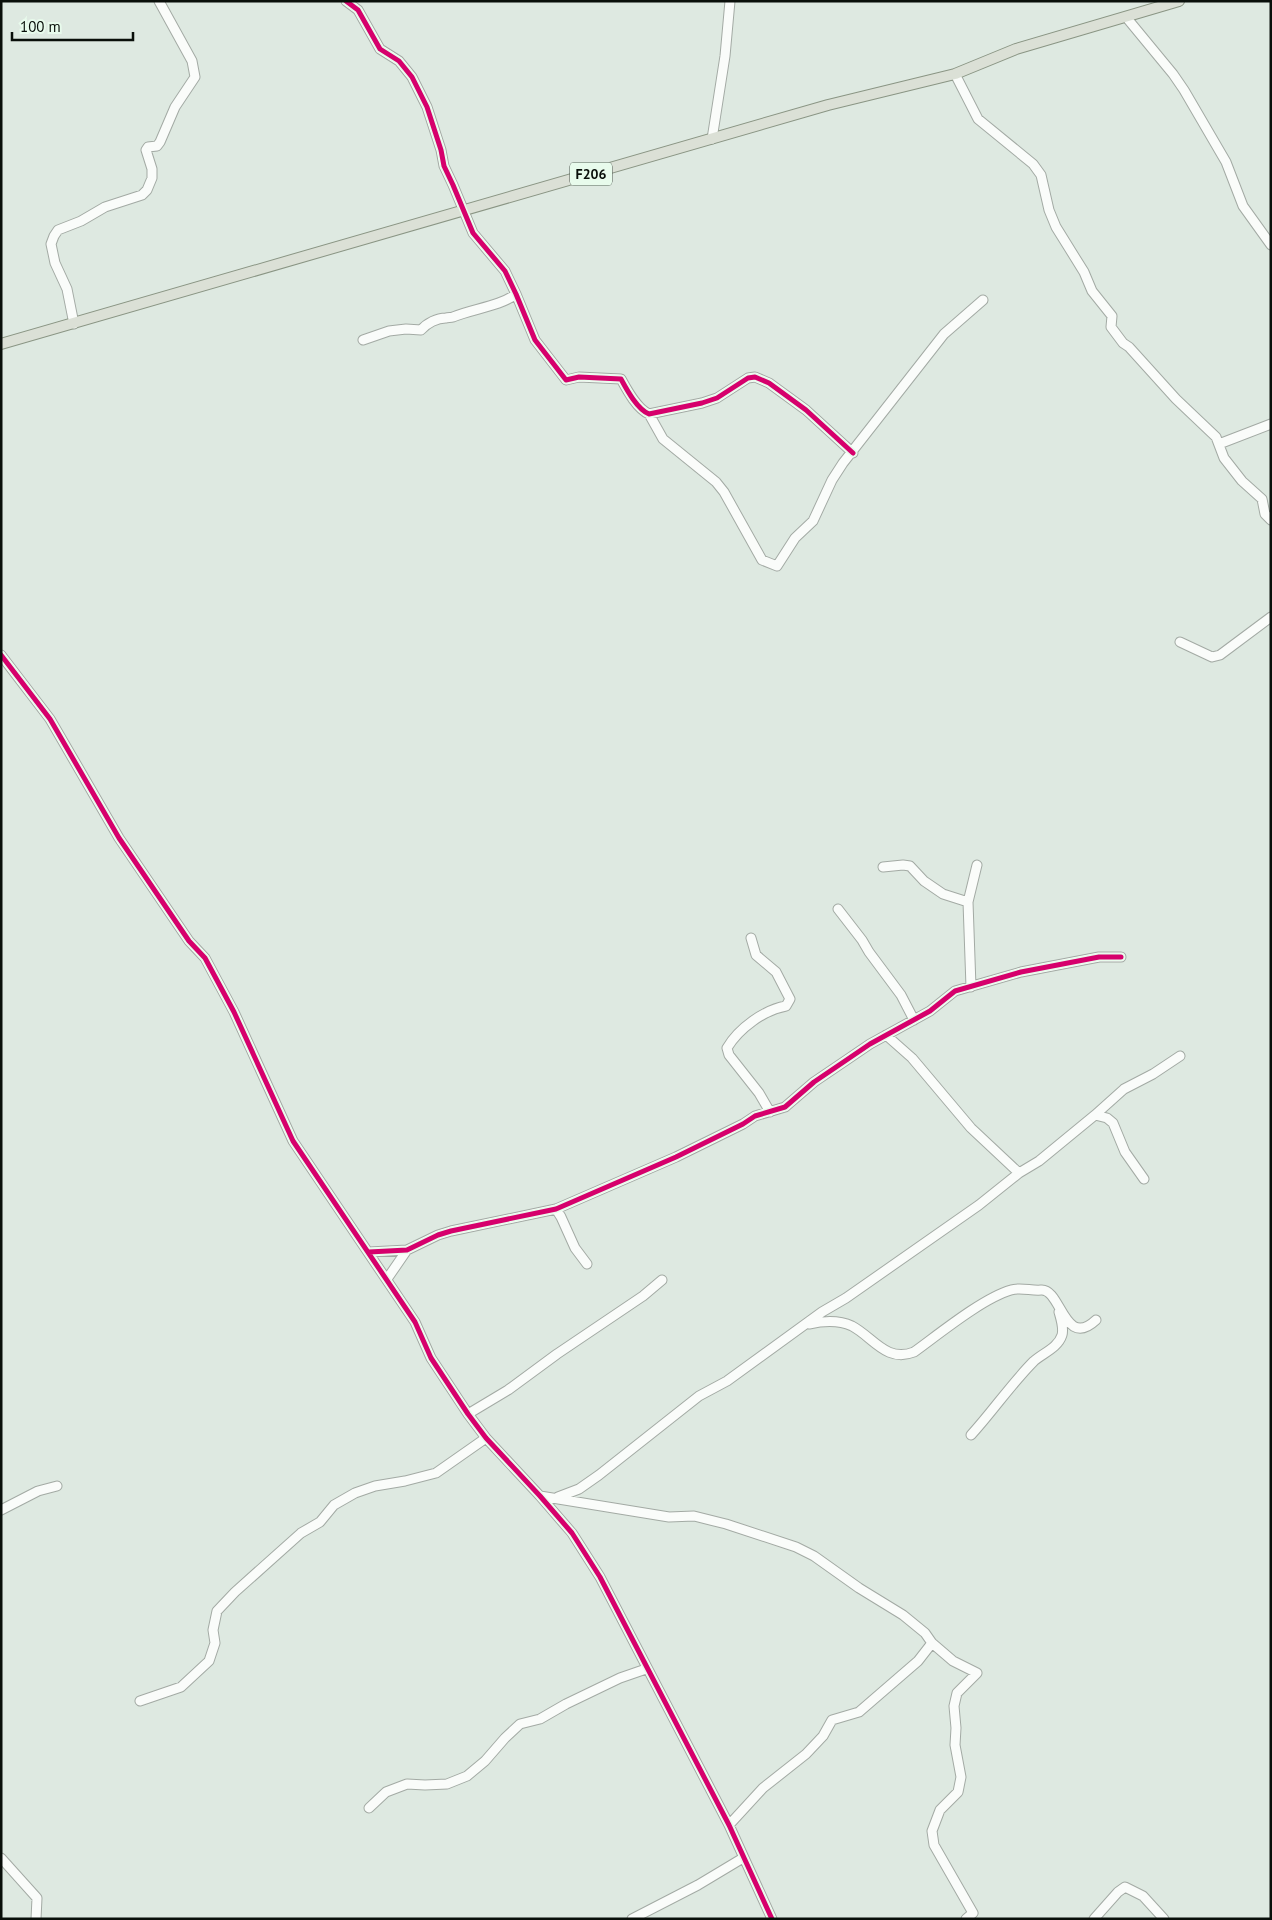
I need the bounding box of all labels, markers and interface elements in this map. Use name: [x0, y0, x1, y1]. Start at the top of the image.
scale bar: [12, 10, 134, 42]
text: 100 m: [20, 17, 61, 36]
road number: F206: [570, 162, 612, 185]

